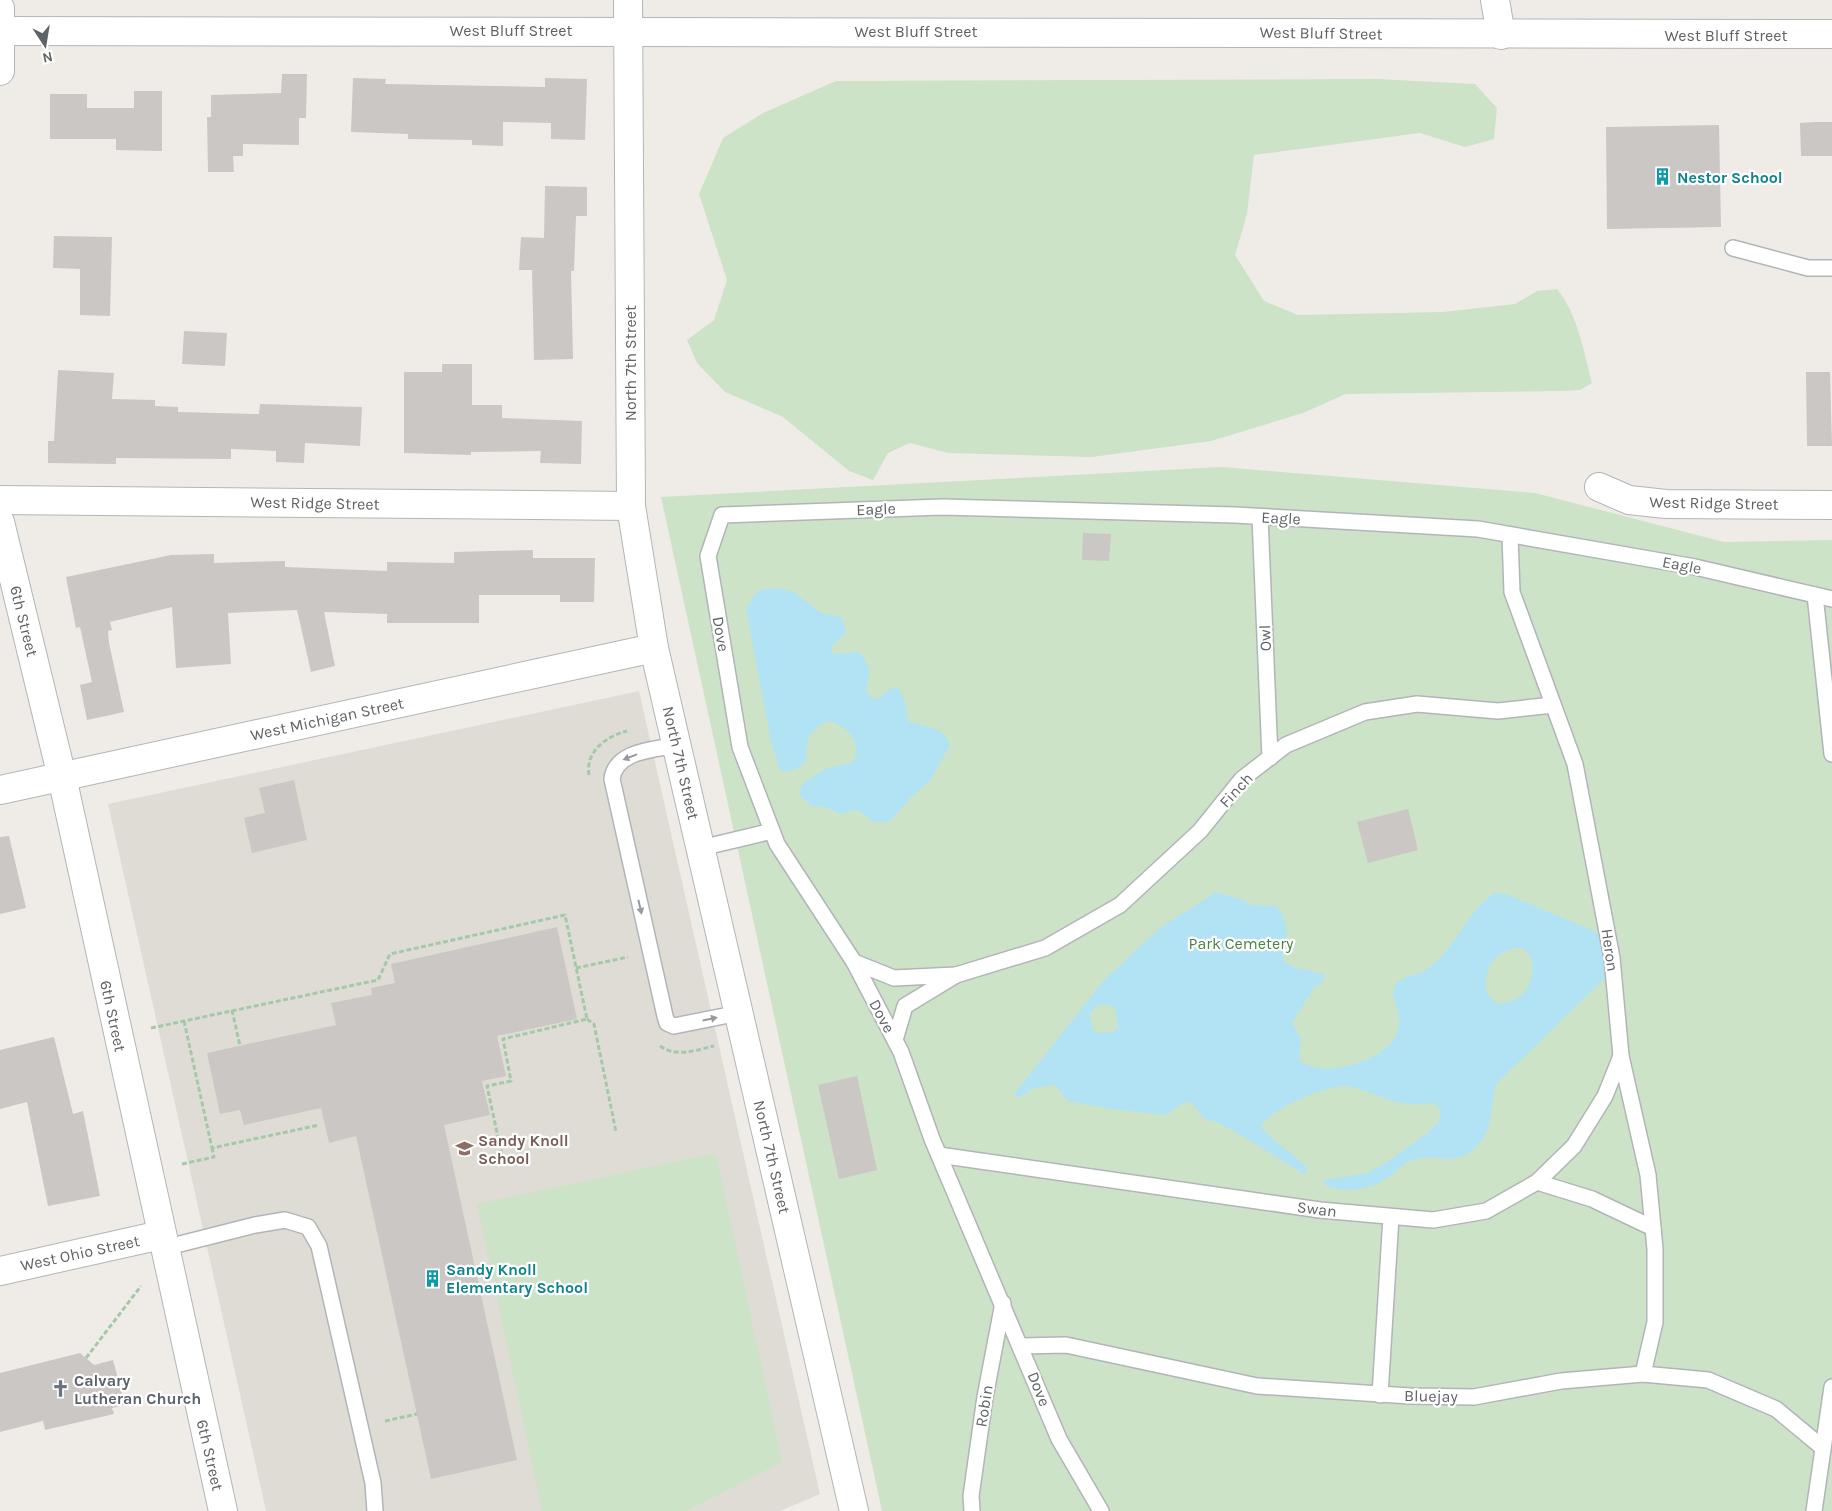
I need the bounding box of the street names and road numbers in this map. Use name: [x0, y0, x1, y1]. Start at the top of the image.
street label: West Bluff Street: [449, 21, 573, 40]
street label: West Bluff Street: [854, 22, 978, 41]
street label: West Bluff Street: [1259, 22, 1383, 44]
street label: West Bluff Street: [1664, 26, 1788, 45]
street label: North 7th Street: [621, 305, 640, 421]
street label: West Ridge Street: [250, 492, 380, 514]
street label: West Ridge Street: [1649, 492, 1779, 514]
street label: Eagle: [856, 499, 896, 519]
street label: Eagle: [1261, 507, 1301, 529]
street label: Eagle: [1661, 552, 1703, 578]
street label: 6th Street: [6, 583, 42, 659]
street label: Dove: [709, 615, 733, 653]
street label: Owl: [1255, 624, 1275, 652]
street label: West Michigan Street: [249, 693, 405, 745]
street label: North 7th Street: [659, 704, 703, 822]
street label: Finch: [1215, 769, 1257, 811]
street label: Heron: [1598, 927, 1622, 973]
street label: 6th Street: [96, 979, 130, 1053]
street label: Dove: [865, 996, 899, 1036]
street label: North 7th Street: [750, 1098, 794, 1216]
street label: Swan: [1296, 1197, 1338, 1221]
street label: West Ohio Street: [19, 1231, 141, 1275]
street label: Dove: [1024, 1369, 1054, 1409]
street label: Robin: [971, 1384, 997, 1428]
street label: Bluejay: [1404, 1386, 1459, 1406]
street label: 6th Street: [193, 1418, 227, 1492]

